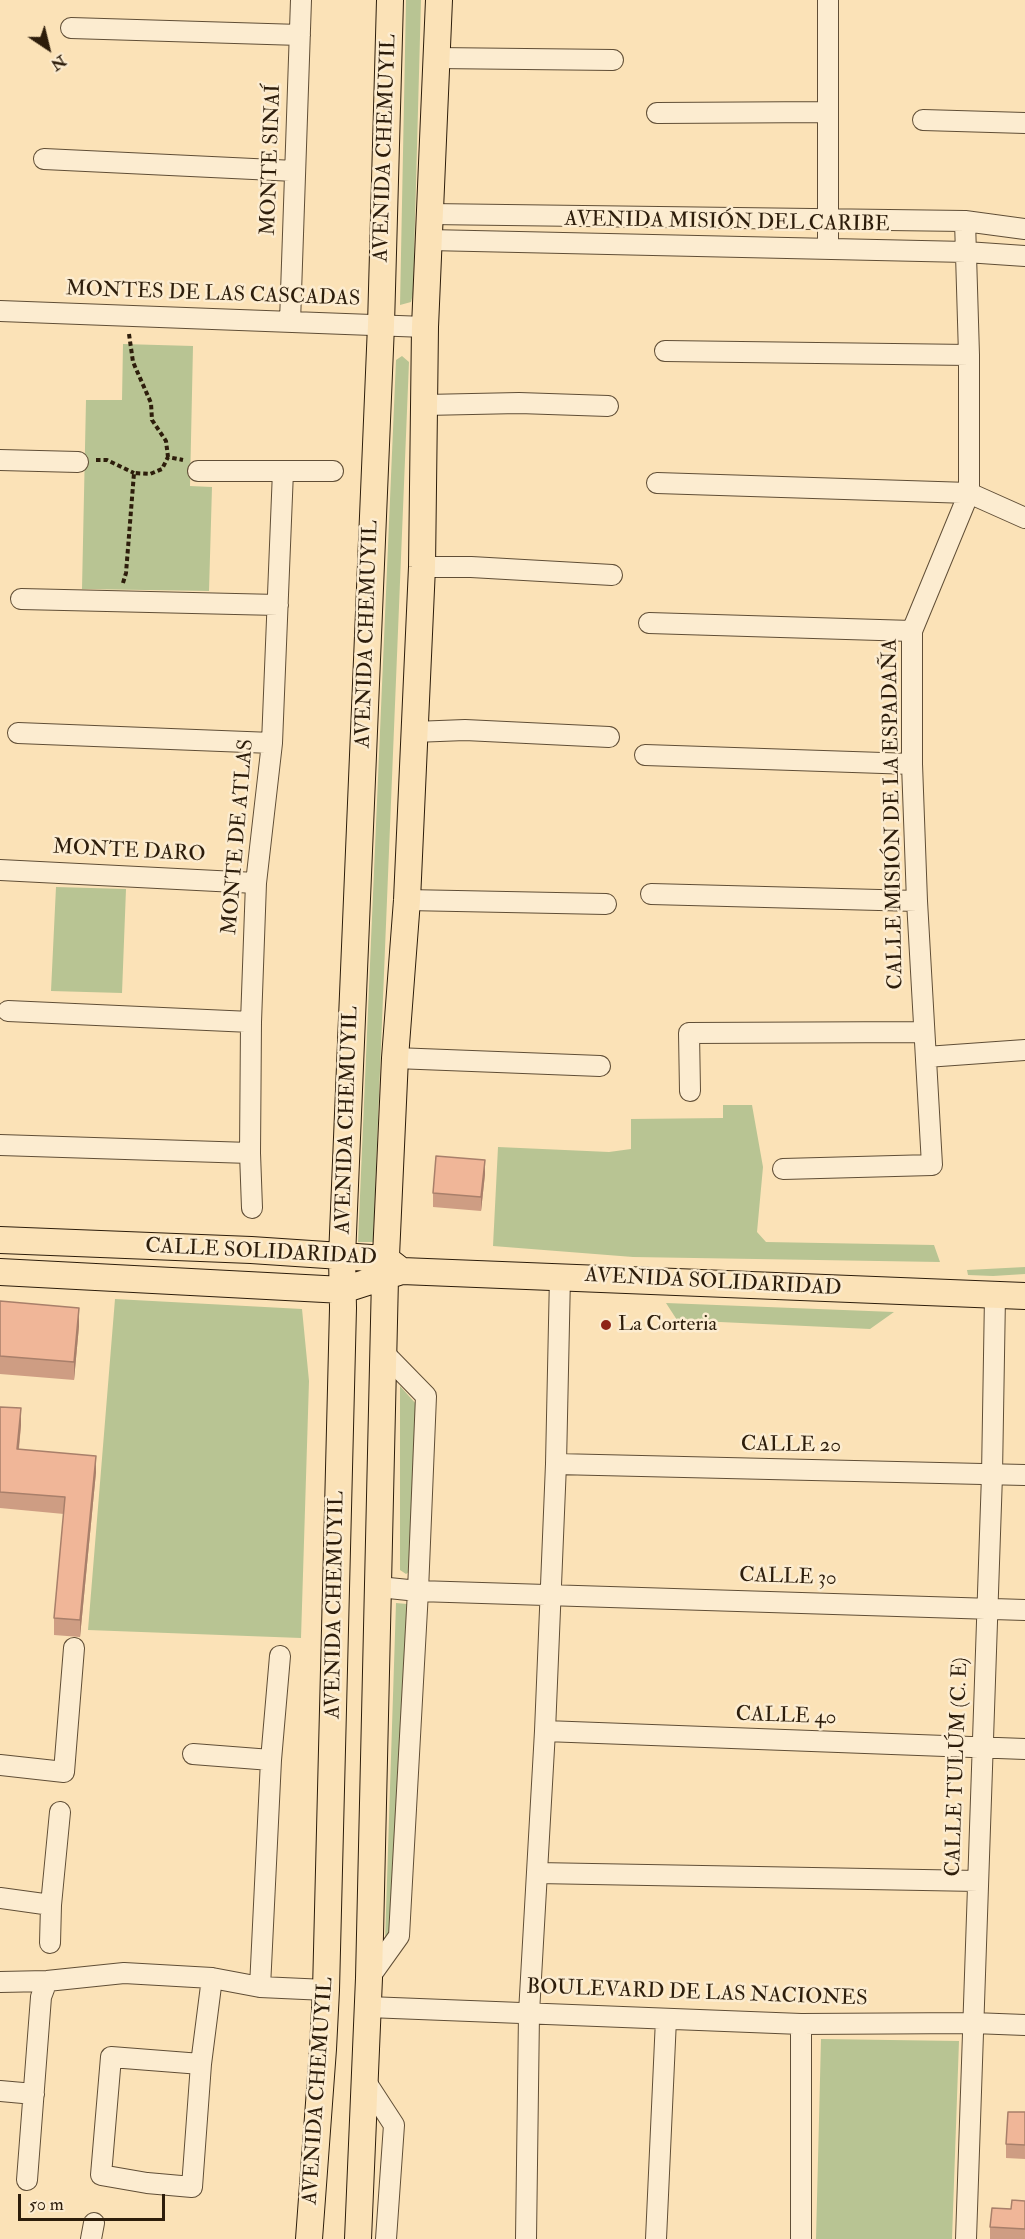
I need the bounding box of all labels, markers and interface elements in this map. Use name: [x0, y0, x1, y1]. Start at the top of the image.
north arrow: [18, 18, 78, 78]
street label: AVENIDA CHEMUYIL: [369, 34, 403, 262]
text: N: [47, 50, 70, 75]
street label: MONTE SINAÍ: [257, 84, 287, 236]
street label: AVENIDA MISIÓN DEL CARIBE: [564, 208, 890, 238]
street label: MONTES DE LAS CASCADAS: [65, 277, 361, 313]
street label: AVENIDA CHEMUYIL: [351, 520, 385, 748]
street label: CALLE MISIÓN DE LA ESPADAÑA: [878, 638, 910, 990]
street label: MONTE DE ATLAS: [218, 738, 260, 936]
street label: MONTE DARO: [52, 835, 206, 869]
street label: AVENIDA CHEMUYIL: [331, 1006, 365, 1234]
street label: CALLE SOLIDARIDAD: [145, 1234, 377, 1272]
street label: AVENIDA SOLIDARIDAD: [584, 1264, 842, 1302]
place label: La Corteria: [618, 1312, 717, 1338]
marker: La Corteria: [599, 1318, 613, 1332]
street label: CALLE 20: [741, 1433, 841, 1459]
street label: AVENIDA CHEMUYIL: [321, 1491, 351, 1719]
street label: CALLE 30: [739, 1564, 837, 1592]
street label: CALLE TULÚM (C. E): [942, 1657, 974, 1877]
street label: CALLE 40: [735, 1703, 837, 1731]
street label: BOULEVARD DE LAS NACIONES: [526, 1975, 868, 2013]
street label: AVENIDA CHEMUYIL: [298, 1976, 340, 2206]
scale bar: [21, 2182, 168, 2220]
text: 50 m: [29, 2193, 64, 2216]

